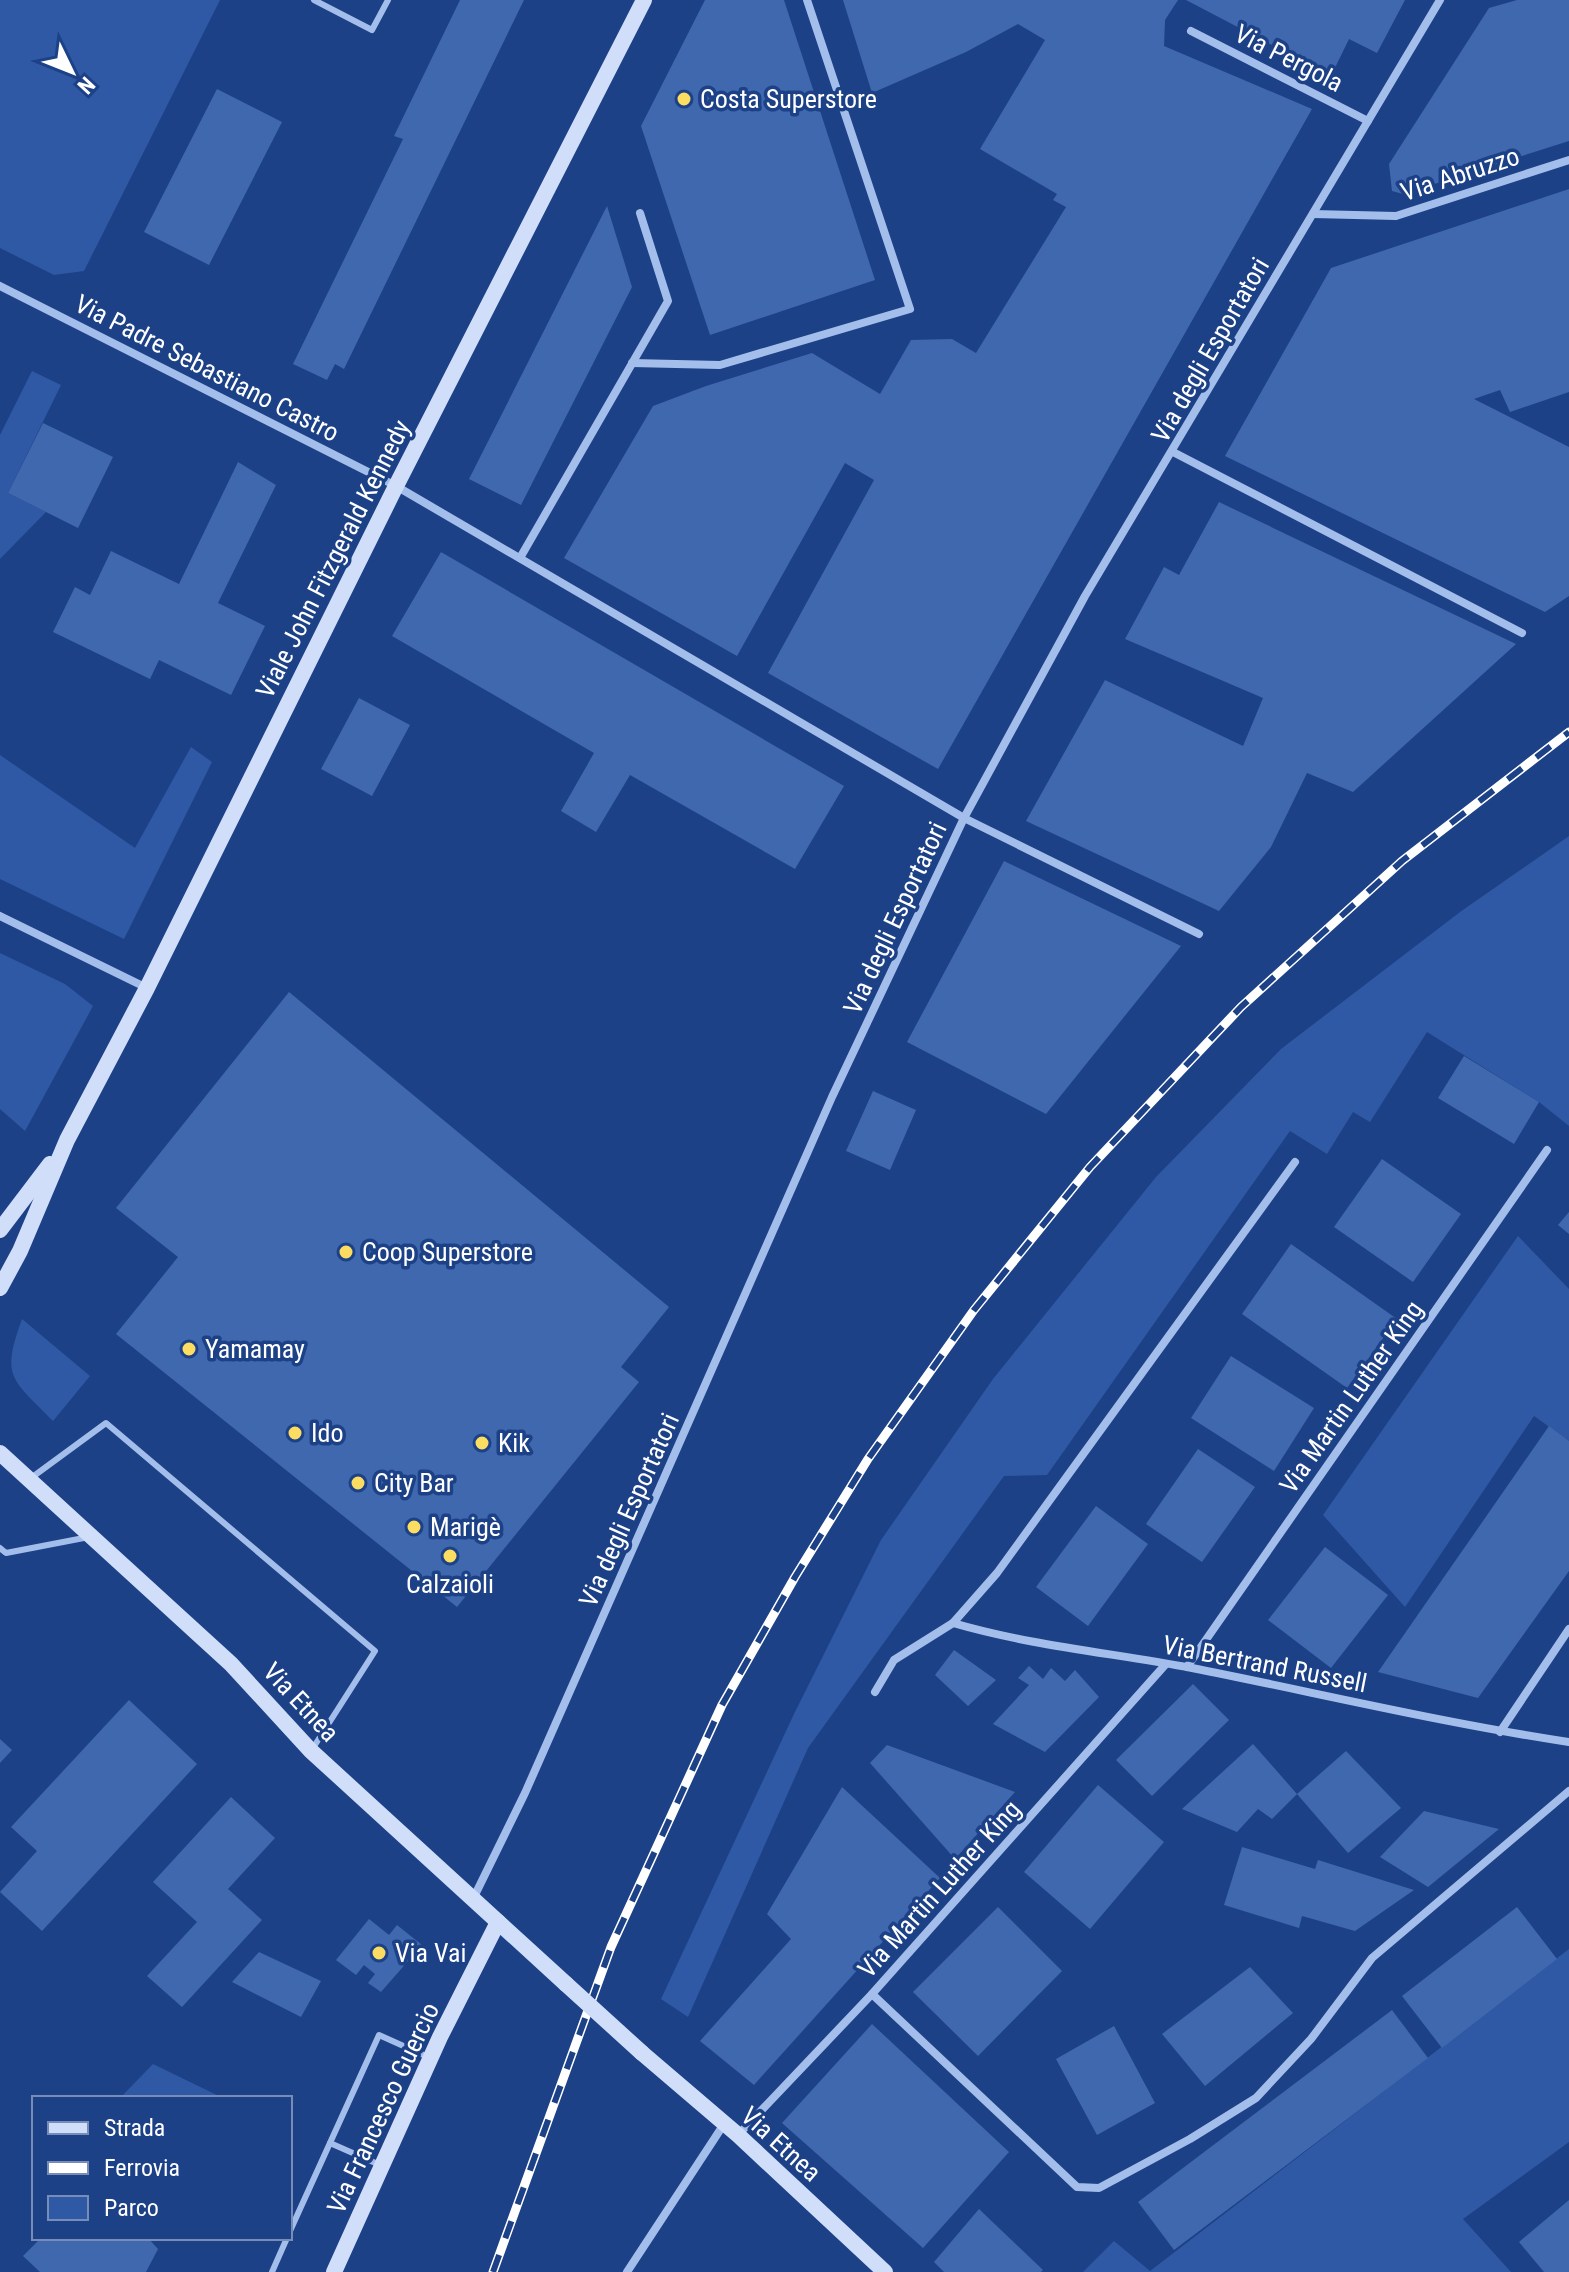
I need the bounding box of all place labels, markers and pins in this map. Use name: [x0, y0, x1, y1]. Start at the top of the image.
place label: Costa Superstore: [700, 84, 877, 114]
marker: Costa Superstore: [675, 90, 693, 108]
place label: Coop Superstore: [362, 1237, 533, 1267]
marker: Coop Superstore: [337, 1243, 355, 1261]
place label: Yamamay: [205, 1334, 305, 1364]
marker: Yamamay: [180, 1340, 198, 1358]
place label: Ido: [311, 1418, 343, 1448]
marker: Ido: [286, 1424, 304, 1442]
place label: Kik: [498, 1428, 530, 1458]
marker: Kik: [473, 1434, 491, 1452]
place label: City Bar: [374, 1468, 454, 1498]
marker: City Bar: [349, 1474, 367, 1492]
place label: Marigè: [430, 1512, 501, 1542]
marker: Marigè: [405, 1518, 423, 1536]
marker: Calzaioli: [441, 1547, 459, 1565]
place label: Calzaioli: [406, 1569, 494, 1599]
place label: Via Vai: [395, 1938, 466, 1968]
marker: Via Vai: [370, 1944, 388, 1962]

